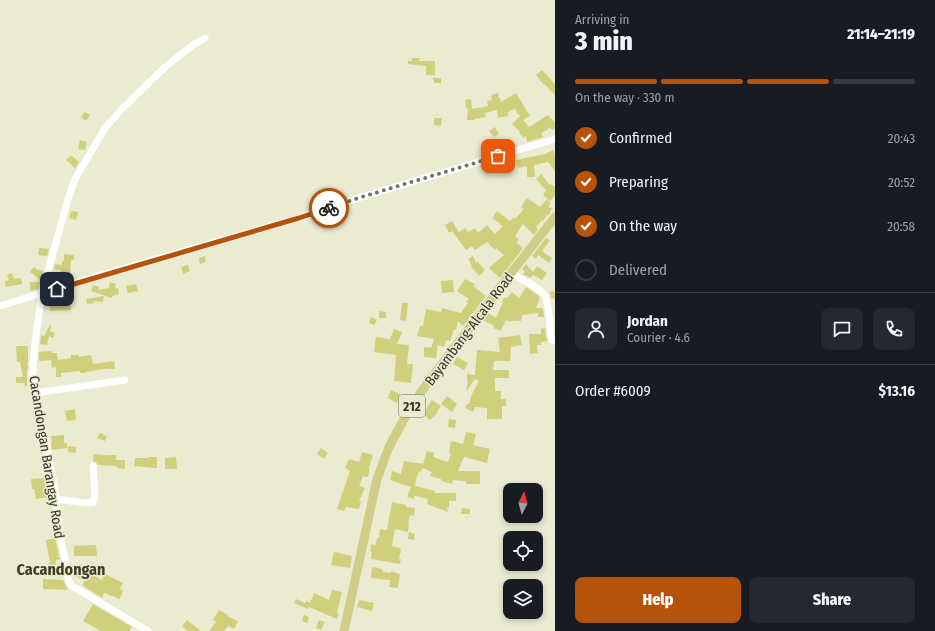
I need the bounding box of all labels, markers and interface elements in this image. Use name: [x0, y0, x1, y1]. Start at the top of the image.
text: Arriving in: [575, 12, 629, 27]
text: 21:14–21:19: [847, 25, 915, 43]
text: 3 min: [575, 26, 633, 57]
text: On the way · 330 m: [575, 90, 674, 105]
icon: check: [575, 127, 597, 149]
text: Confirmed: [609, 129, 672, 147]
text: 20:43: [888, 131, 915, 146]
pin: [481, 139, 515, 173]
icon: bag: [487, 145, 509, 167]
icon: check: [575, 171, 597, 193]
text: Preparing: [609, 173, 668, 191]
text: 20:52: [888, 175, 915, 190]
courier: [309, 188, 349, 228]
icon: bike: [318, 197, 340, 219]
icon: check: [575, 215, 597, 237]
text: On the way: [609, 217, 677, 235]
text: 20:58: [887, 219, 915, 234]
text: Delivered: [609, 261, 667, 279]
street label: Bayambang-Alcala Road: [421, 269, 518, 389]
pin: [40, 272, 74, 306]
icon: home: [46, 278, 68, 300]
button: person: [575, 308, 617, 350]
button: chat: [821, 308, 863, 350]
button: phone: [873, 308, 915, 350]
text: Jordan: [627, 312, 668, 330]
text: Courier · 4.6: [627, 330, 690, 345]
street label: Cacandongan Barangay Road: [25, 374, 68, 540]
text: Order #6009: [575, 382, 651, 400]
text: $13.16: [879, 382, 915, 400]
road number: 212: [399, 395, 425, 417]
north arrow: [503, 483, 543, 523]
map controls: [503, 483, 543, 619]
button: locate: [503, 531, 543, 571]
district label: Cacandongan: [17, 560, 105, 579]
button: Help: [575, 577, 741, 623]
button: Share: [749, 577, 915, 623]
button: layers: [503, 579, 543, 619]

